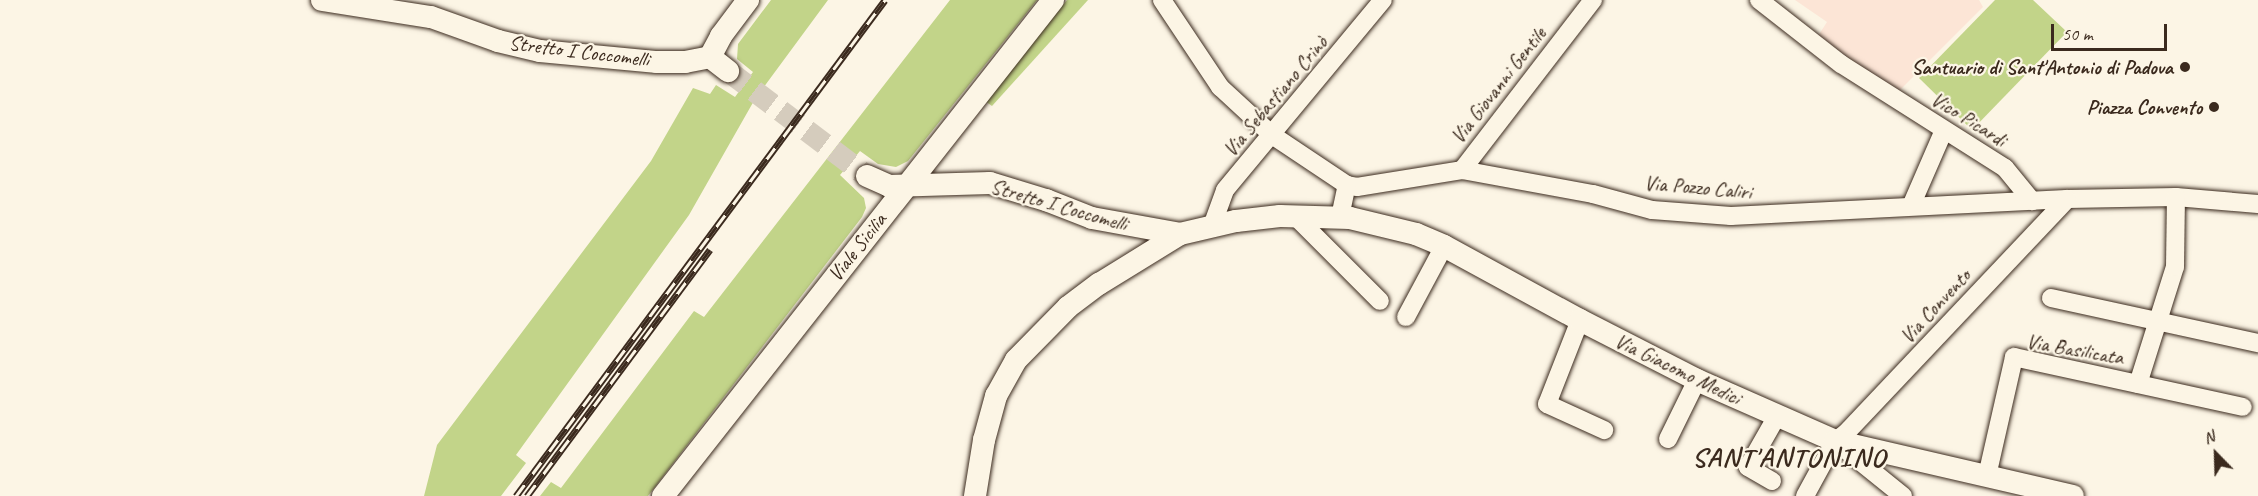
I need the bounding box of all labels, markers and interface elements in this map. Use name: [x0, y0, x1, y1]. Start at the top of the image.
scale bar: [2054, 12, 2170, 50]
street label: Via Giovanni Gentile: [1445, 22, 1551, 148]
text: 50 m: [2062, 23, 2093, 45]
street label: Stretto I Coccomelli: [507, 30, 651, 72]
street label: Via Sebastiano Crinò: [1217, 31, 1333, 161]
place label: Santuario di Sant'Antonio di Padova: [1911, 54, 2173, 80]
marker: Santuario di Sant'Antonio di Padova: [2178, 60, 2192, 74]
street label: Vico Picardi: [1927, 86, 2011, 152]
place label: Piazza Convento: [2087, 94, 2202, 120]
marker: Piazza Convento: [2207, 100, 2221, 114]
street label: Via Pozzo Caliri: [1643, 170, 1753, 204]
street label: Stretto I Coccomelli: [988, 173, 1130, 237]
street label: Viale Sicilia: [822, 207, 892, 287]
street label: Via Convento: [1894, 264, 1976, 348]
street label: Via Giacomo Medici: [1611, 328, 1745, 410]
street label: Via Basilicata: [2024, 328, 2126, 370]
north arrow: [2186, 424, 2246, 484]
text: N: [2201, 426, 2217, 449]
district label: SANT'ANTONINO: [1694, 442, 1884, 474]

